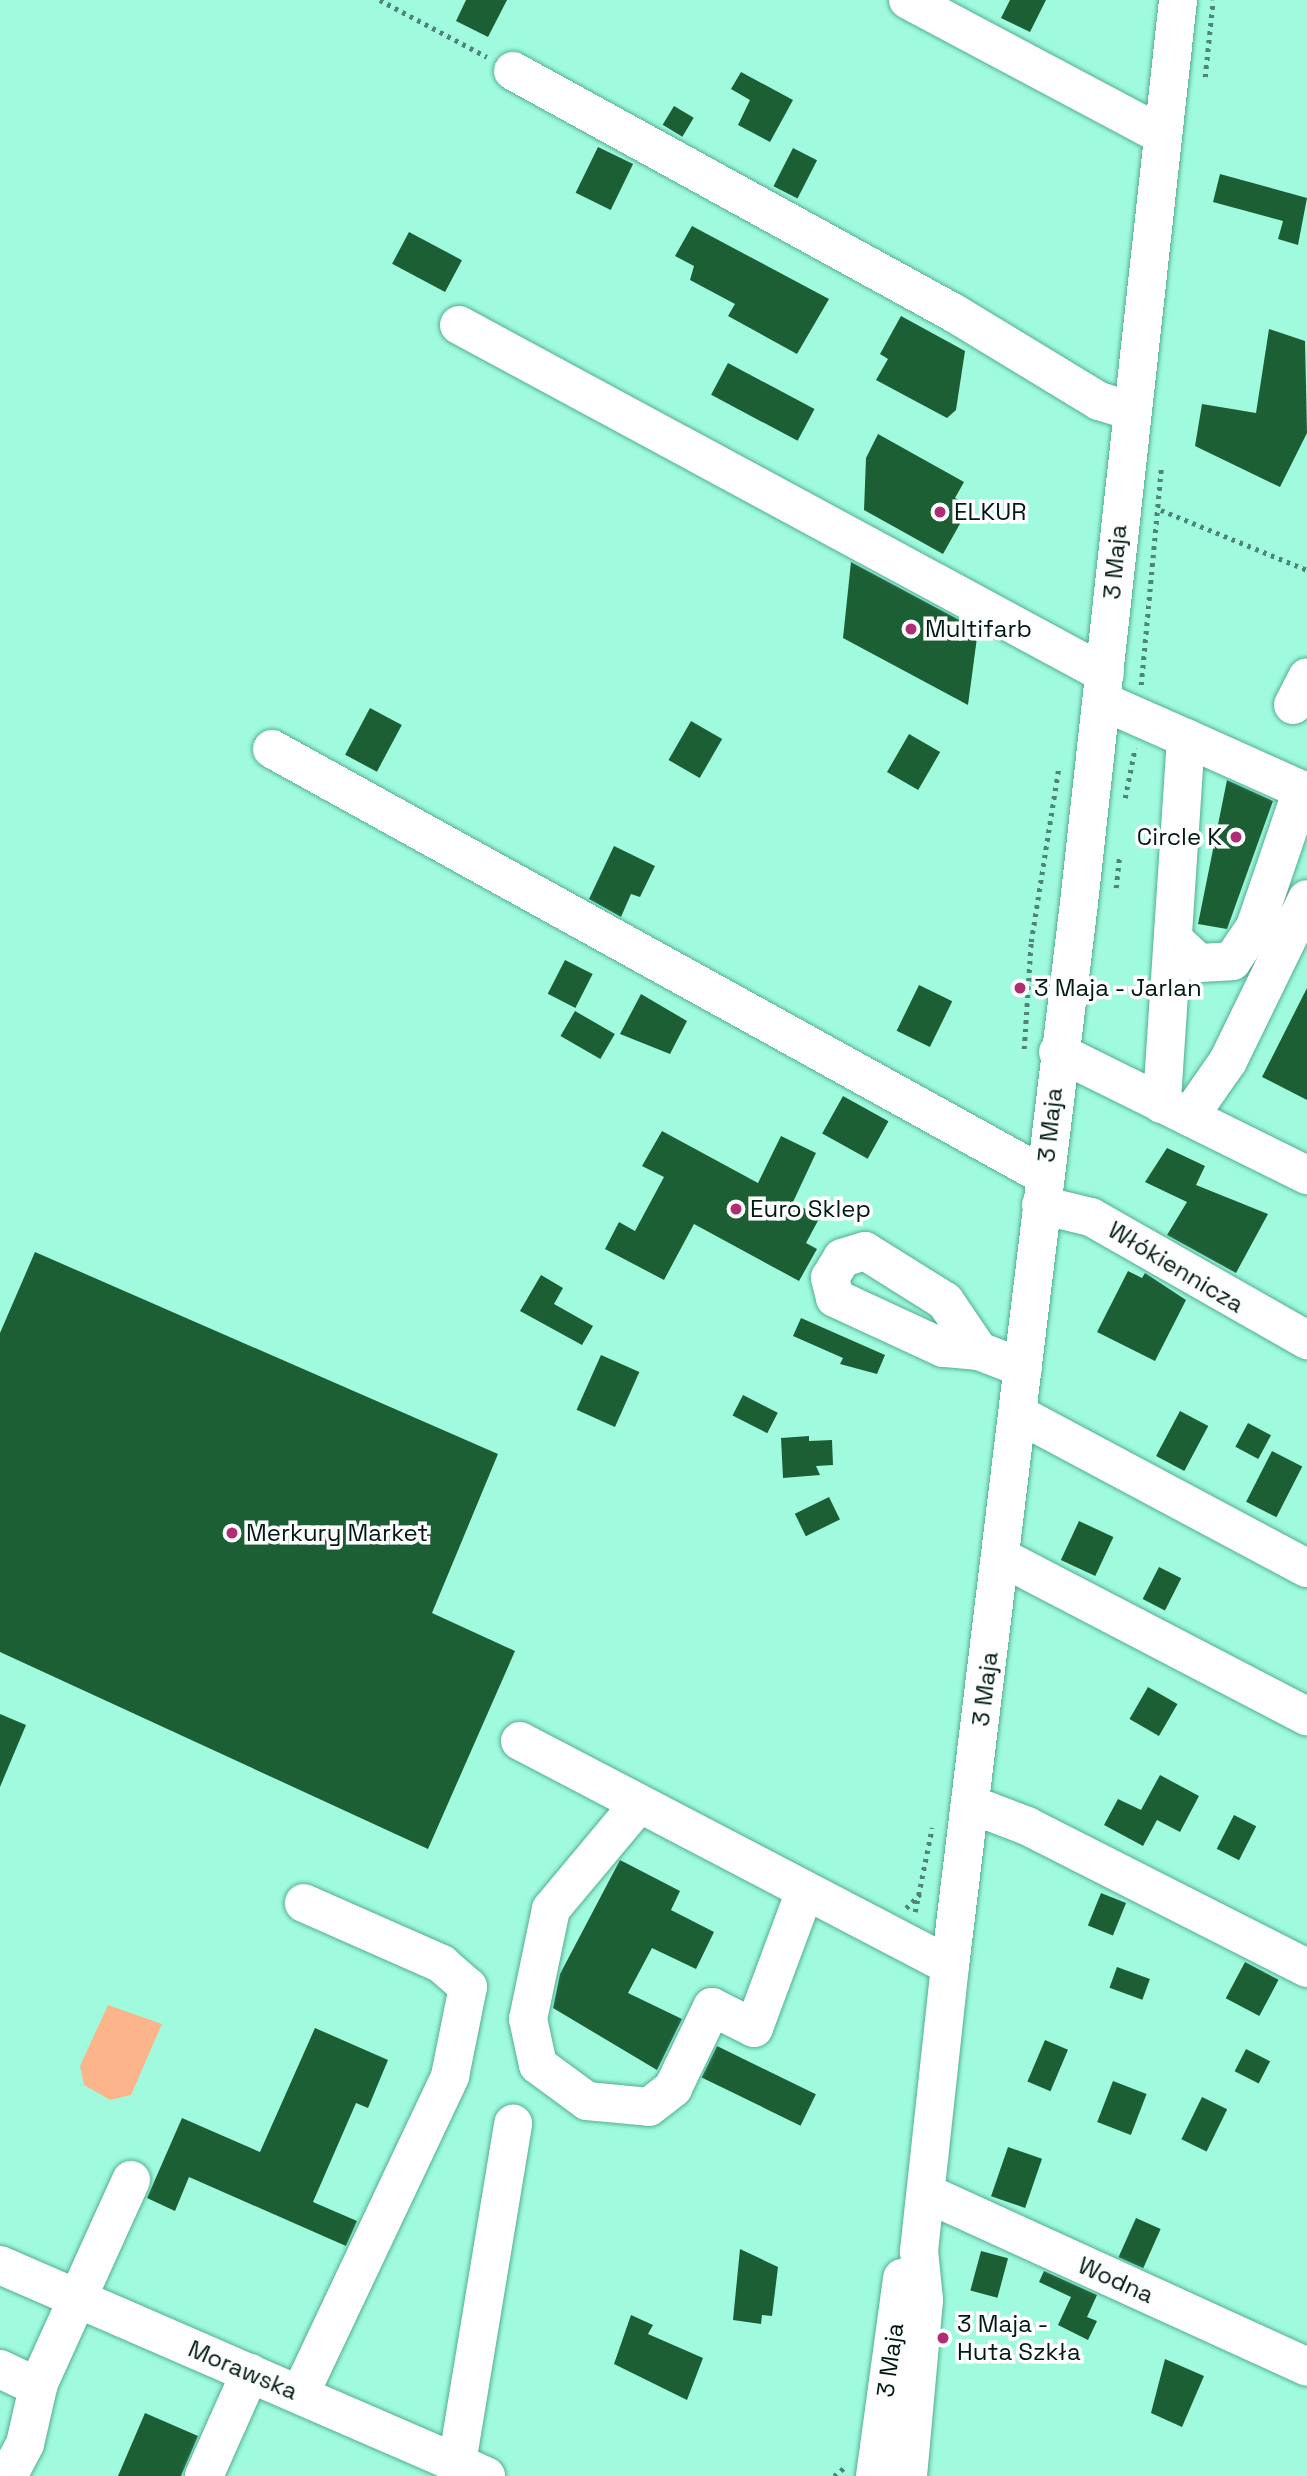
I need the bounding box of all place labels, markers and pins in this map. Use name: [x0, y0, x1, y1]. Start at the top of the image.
place label: ELKUR: [954, 498, 1026, 526]
marker: ELKUR: [932, 504, 948, 520]
place label: Multifarb: [925, 615, 1032, 643]
marker: Multifarb: [903, 621, 919, 637]
place label: Circle K: [1137, 823, 1222, 851]
marker: Circle K: [1228, 829, 1244, 845]
place label: 3 Maja - Jarlan: [1034, 974, 1203, 1002]
marker: 3 Maja - Jarlan: [1012, 980, 1028, 996]
place label: Euro Sklep: [750, 1195, 871, 1223]
marker: Euro Sklep: [728, 1201, 744, 1217]
place label: Merkury Market: [246, 1519, 428, 1547]
marker: Merkury Market: [224, 1525, 240, 1541]
place label: 3 Maja - Huta Szkła: [957, 2310, 1081, 2366]
marker: 3 Maja - Huta Szkła: [935, 2330, 951, 2346]

